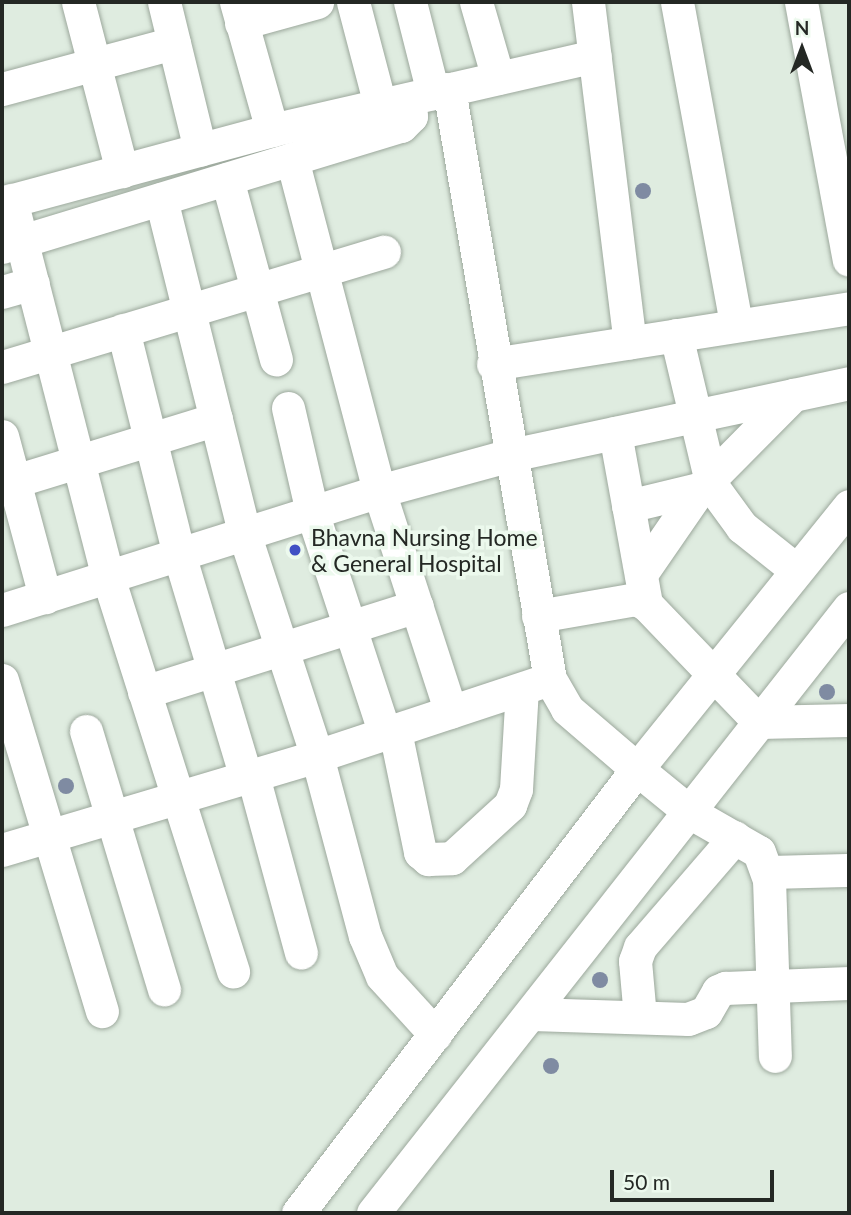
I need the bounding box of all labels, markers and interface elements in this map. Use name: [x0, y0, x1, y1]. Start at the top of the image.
north arrow: [767, 14, 837, 84]
text: N: [795, 16, 809, 39]
place label: Bhavna Nursing Home & General Hospital: [311, 523, 538, 577]
marker: Bhavna Nursing Home & General Hospital: [285, 540, 305, 560]
scale bar: [613, 1156, 778, 1200]
text: 50 m: [623, 1169, 670, 1194]

